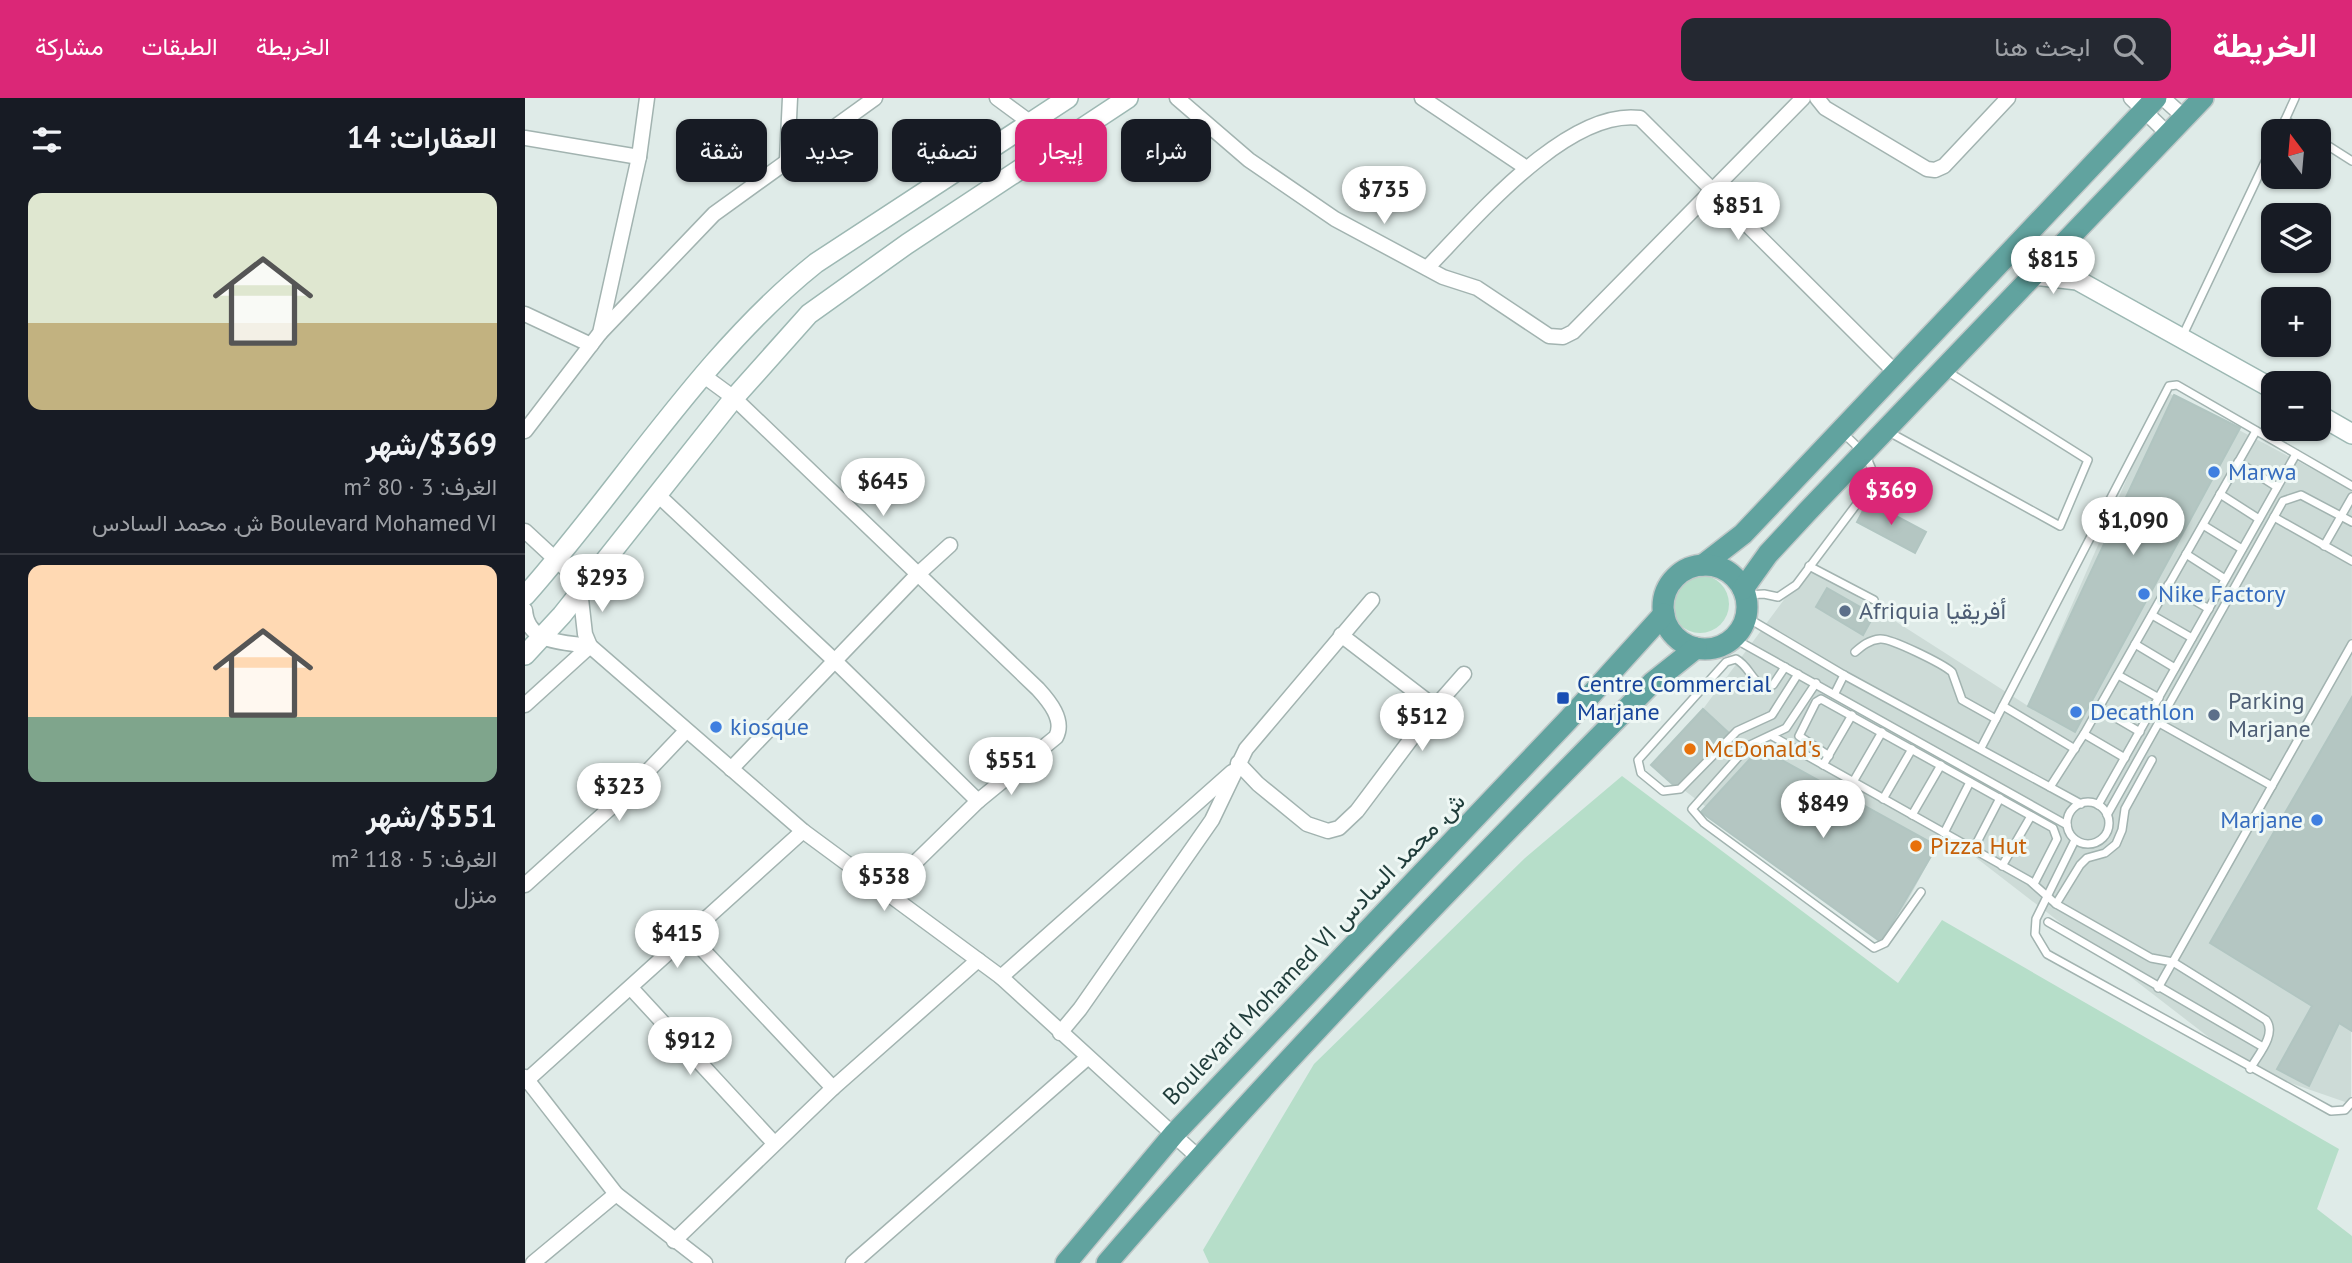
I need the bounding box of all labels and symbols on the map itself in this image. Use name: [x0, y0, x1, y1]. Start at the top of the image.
north arrow: [2261, 119, 2331, 189]
pin: $735: [1343, 166, 1425, 226]
pin: $851: [1697, 183, 1779, 242]
pin: $815: [2012, 236, 2094, 296]
place label: Marwa: [2228, 456, 2297, 487]
pin: $645: [842, 458, 924, 518]
marker: Marwa: [2206, 464, 2222, 480]
pin: $369: [1850, 468, 1932, 527]
pin: $1,090: [2076, 498, 2190, 557]
pin: $293: [561, 554, 643, 614]
place label: Nike Factory: [2158, 578, 2286, 609]
marker: Nike Factory: [2136, 586, 2152, 602]
place label: Afriquia أفريقيا: [1859, 595, 2007, 626]
marker: Afriquia أفريقيا: [1837, 603, 1853, 619]
place label: Centre Commercial Marjane: [1577, 668, 1771, 727]
place label: Parking Marjane: [2228, 685, 2311, 744]
marker: Centre Commercial Marjane: [1555, 690, 1571, 706]
pin: $512: [1381, 694, 1463, 753]
place label: Decathlon: [2090, 696, 2195, 727]
marker: Decathlon: [2068, 704, 2084, 720]
marker: Parking Marjane: [2206, 707, 2222, 723]
place label: kiosque: [730, 711, 809, 742]
marker: kiosque: [708, 719, 724, 735]
place label: McDonald's: [1704, 733, 1821, 764]
pin: $551: [970, 738, 1052, 797]
marker: McDonald's: [1682, 741, 1698, 757]
pin: $323: [578, 764, 660, 823]
pin: $849: [1782, 780, 1864, 840]
street label: Boulevard Mohamed VI ش. محمد السادس: [1156, 786, 1472, 1111]
place label: Marjane: [2220, 804, 2303, 835]
marker: Marjane: [2309, 812, 2325, 828]
place label: Pizza Hut: [1930, 830, 2027, 861]
marker: Pizza Hut: [1908, 838, 1924, 854]
pin: $538: [843, 854, 925, 913]
pin: $415: [636, 910, 718, 970]
pin: $912: [649, 1018, 731, 1077]

